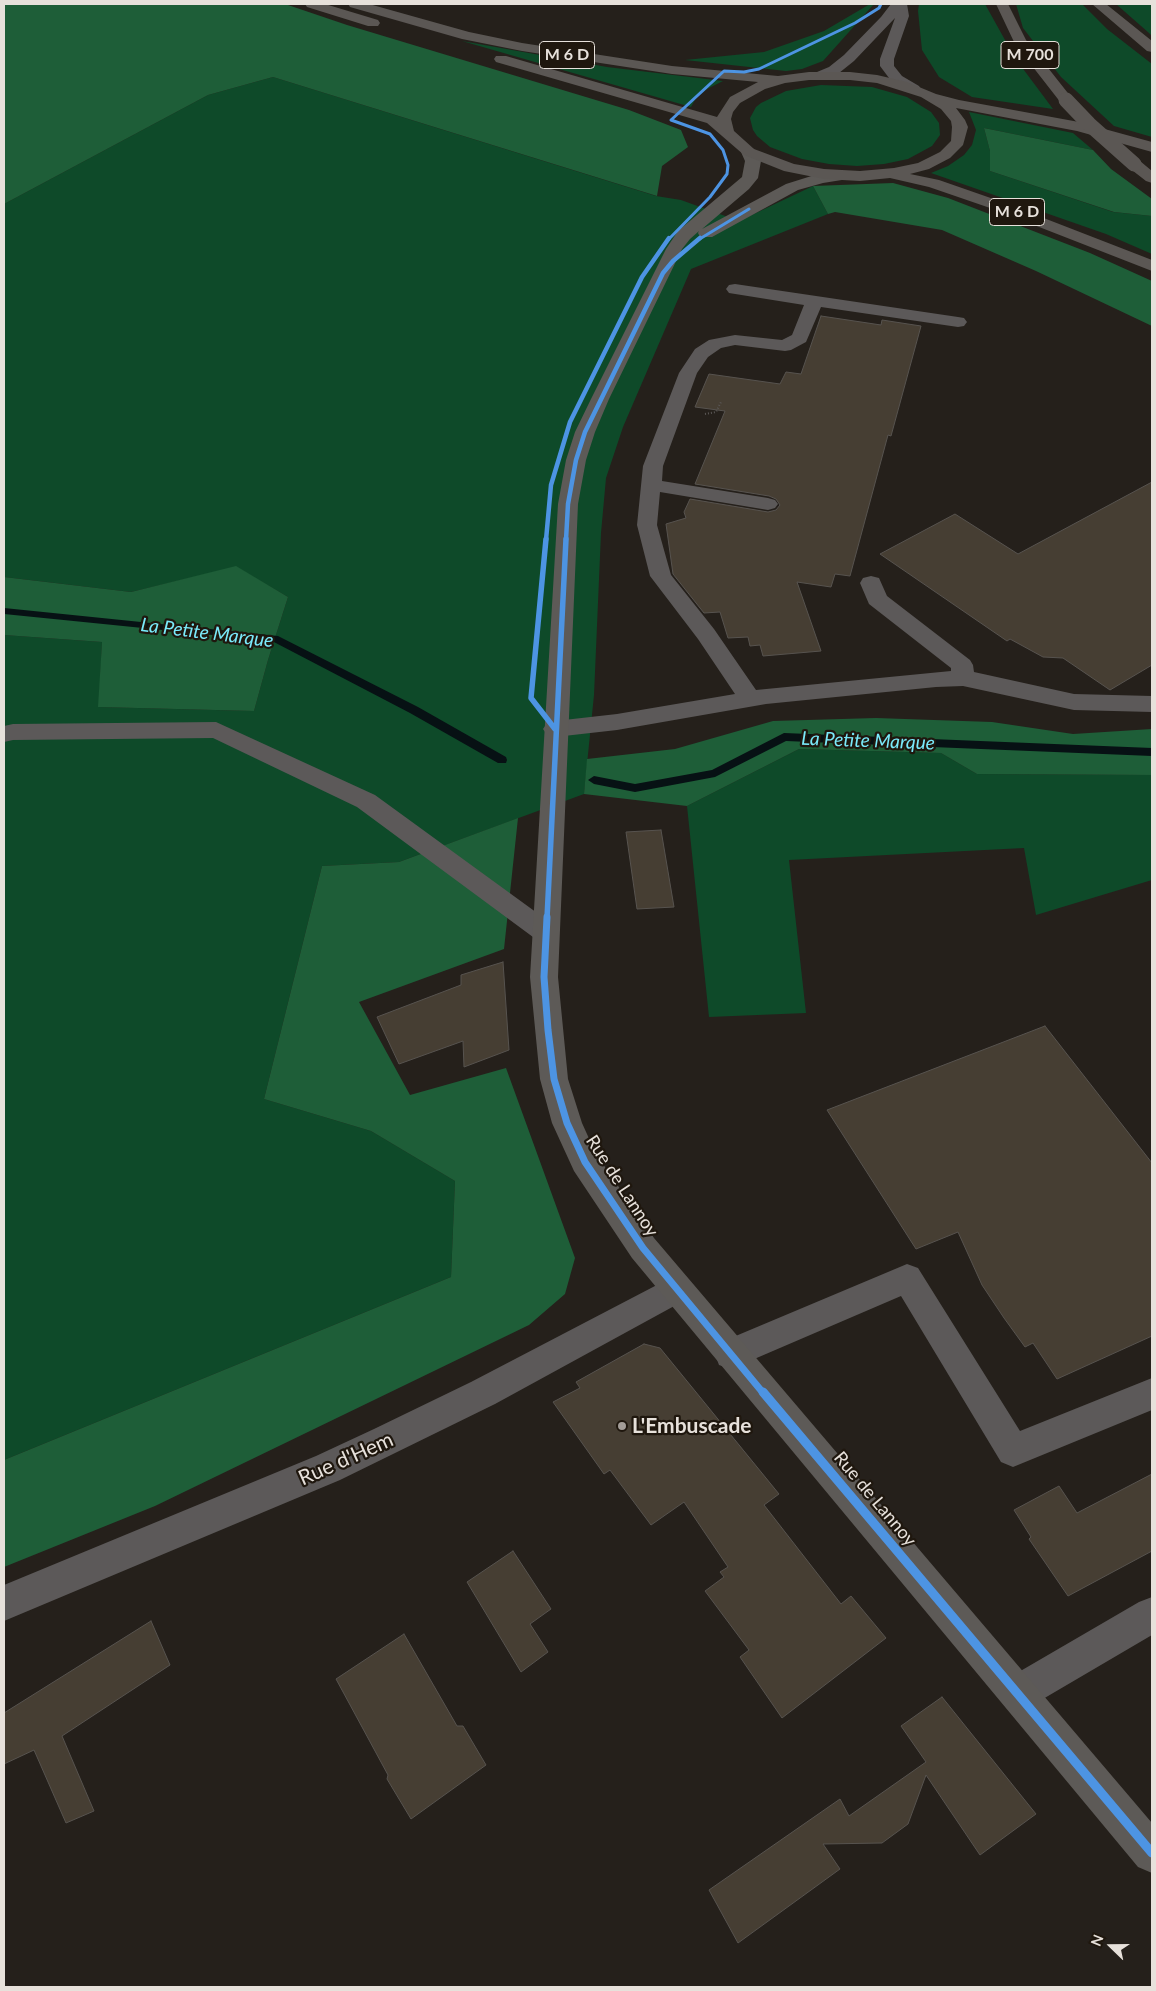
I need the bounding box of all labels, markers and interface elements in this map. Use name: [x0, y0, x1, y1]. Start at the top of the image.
road number: M 6 D: [540, 42, 594, 68]
road number: M 700: [1001, 42, 1059, 68]
road number: M 6 D: [990, 198, 1044, 226]
water label: La Petite Marque: [139, 614, 275, 652]
water label: La Petite Marque: [801, 727, 935, 755]
street label: Rue de Lannoy: [581, 1131, 663, 1241]
place label: L'Embuscade: [632, 1413, 752, 1439]
marker: L'Embuscade: [616, 1420, 628, 1432]
street label: Rue d'Hem: [295, 1427, 397, 1491]
street label: Rue de Lannoy: [829, 1447, 921, 1551]
north arrow: [1086, 1921, 1136, 1971]
text: N: [1087, 1932, 1107, 1948]

